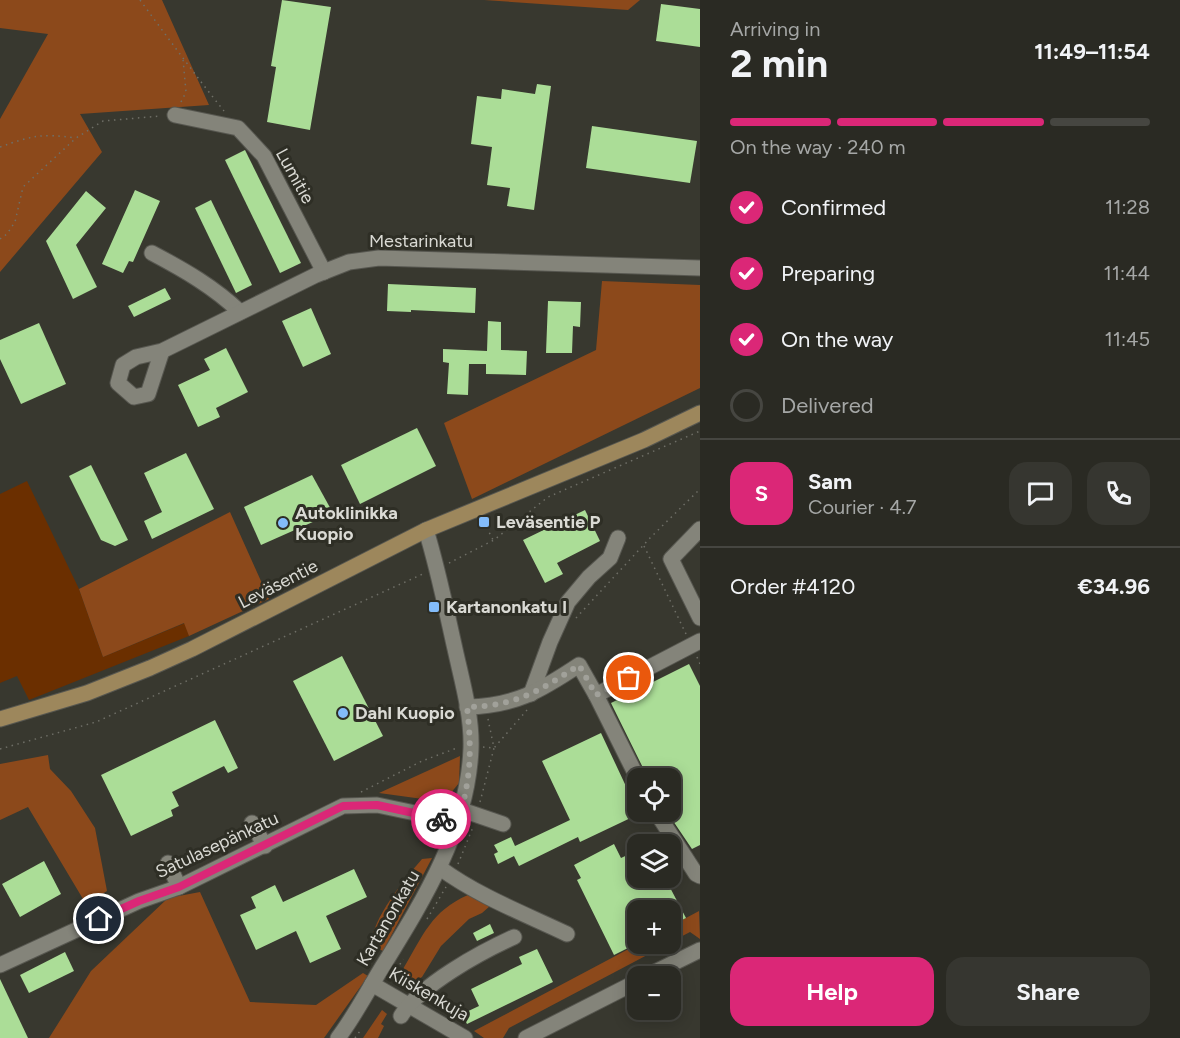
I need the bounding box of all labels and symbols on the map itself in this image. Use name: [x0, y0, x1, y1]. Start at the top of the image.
street label: Lumitie: [271, 145, 319, 208]
street label: Mestarinkatu: [369, 230, 473, 252]
place label: Autoklinikka Kuopio: [295, 502, 398, 545]
place label: Leväsentie P: [496, 511, 601, 533]
marker: Leväsentie P: [477, 515, 491, 529]
marker: Autoklinikka Kuopio: [276, 516, 290, 530]
street label: Leväsentie: [234, 554, 322, 613]
place label: Kartanonkatu I: [446, 596, 567, 618]
marker: Kartanonkatu I: [427, 600, 441, 614]
pin: [603, 652, 654, 703]
place label: Dahl Kuopio: [355, 702, 455, 724]
marker: Dahl Kuopio: [336, 706, 350, 720]
courier: [411, 789, 471, 849]
street label: Satulasepänkatu: [152, 807, 282, 883]
street label: Kartanonkatu: [352, 866, 424, 970]
pin: [73, 893, 124, 944]
street label: Kiiskenkuja: [385, 962, 473, 1026]

